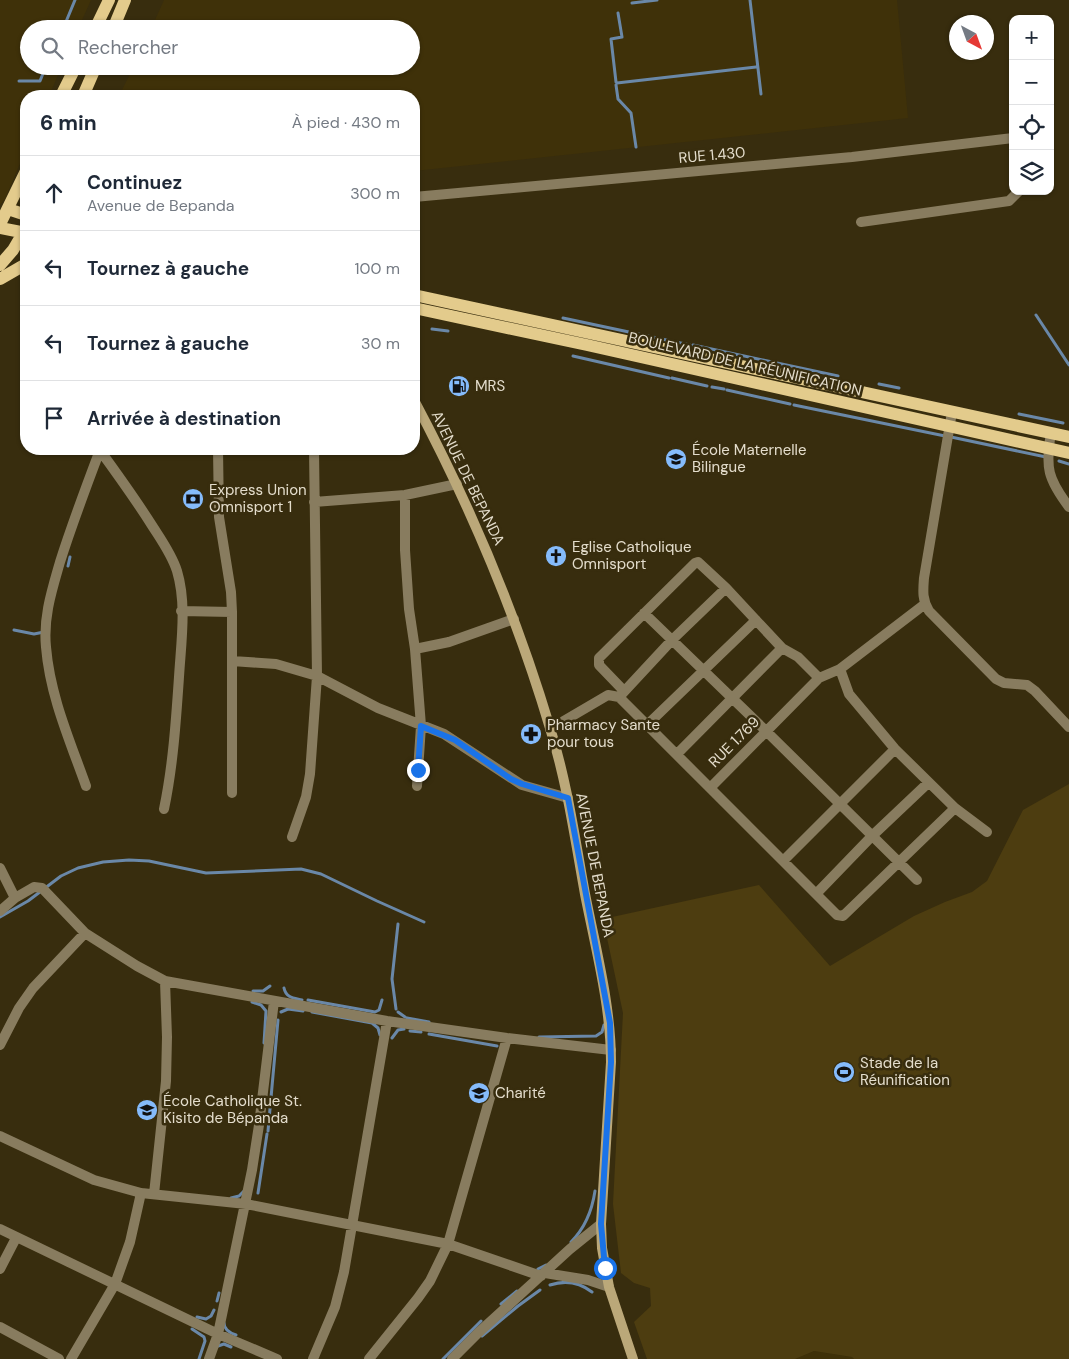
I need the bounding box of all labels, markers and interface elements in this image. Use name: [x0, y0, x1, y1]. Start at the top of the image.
north arrow: [949, 15, 994, 60]
map controls: [1009, 15, 1054, 195]
button: +: [1009, 15, 1054, 60]
search box: [20, 20, 420, 75]
icon: search: [38, 34, 66, 62]
text: Rechercher: [78, 35, 178, 60]
button: −: [1009, 60, 1054, 105]
button: locate: [1009, 105, 1054, 150]
text: 6 min: [40, 109, 97, 137]
text: À pied · 430 m: [292, 112, 400, 133]
street label: RUE 1.430: [678, 142, 746, 168]
button: layers: [1009, 150, 1054, 195]
text: Continuez: [87, 170, 182, 195]
icon: ahead: [40, 179, 68, 207]
text: 300 m: [350, 183, 400, 204]
text: Avenue de Bepanda: [87, 195, 234, 216]
icon: left: [40, 254, 68, 282]
text: Tournez à gauche: [87, 256, 249, 281]
text: 100 m: [355, 258, 400, 279]
street label: BOULEVARD DE LA RÉUNIFICATION: [626, 327, 864, 401]
icon: left: [40, 329, 68, 357]
text: Tournez à gauche: [87, 331, 249, 356]
text: 30 m: [361, 333, 400, 354]
fuel station icon: MRS: [447, 374, 471, 398]
place label: MRS: [475, 376, 506, 396]
icon: arrive: [40, 404, 68, 432]
text: Arrivée à destination: [87, 406, 281, 431]
street label: AVENUE DE BEPANDA: [427, 407, 509, 549]
place label: École Maternelle Bilingue: [692, 440, 806, 477]
school or university icon: École Maternelle Bilingue: [664, 447, 688, 471]
place label: Express Union Omnisport 1: [209, 480, 307, 517]
bank icon: Express Union Omnisport 1: [181, 487, 205, 511]
place label: Eglise Catholique Omnisport: [572, 537, 691, 574]
church icon: Eglise Catholique Omnisport: [544, 544, 568, 568]
street label: RUE 1.769: [704, 712, 764, 772]
place label: Pharmacy Sante pour tous: [547, 715, 660, 752]
pharmacy icon: Pharmacy Sante pour tous: [519, 722, 543, 746]
route end: [407, 759, 430, 782]
street label: AVENUE DE BEPANDA: [571, 791, 619, 939]
place label: Stade de la Réunification: [860, 1053, 950, 1090]
sports icon: Stade de la Réunification: [832, 1060, 856, 1084]
school or university icon: Charité: [467, 1081, 491, 1105]
place label: Charité: [495, 1083, 546, 1103]
place label: École Catholique St. Kisito de Bépanda: [163, 1091, 302, 1128]
school or university icon: École Catholique St. Kisito de Bépanda: [135, 1098, 159, 1122]
route start: [594, 1257, 617, 1280]

